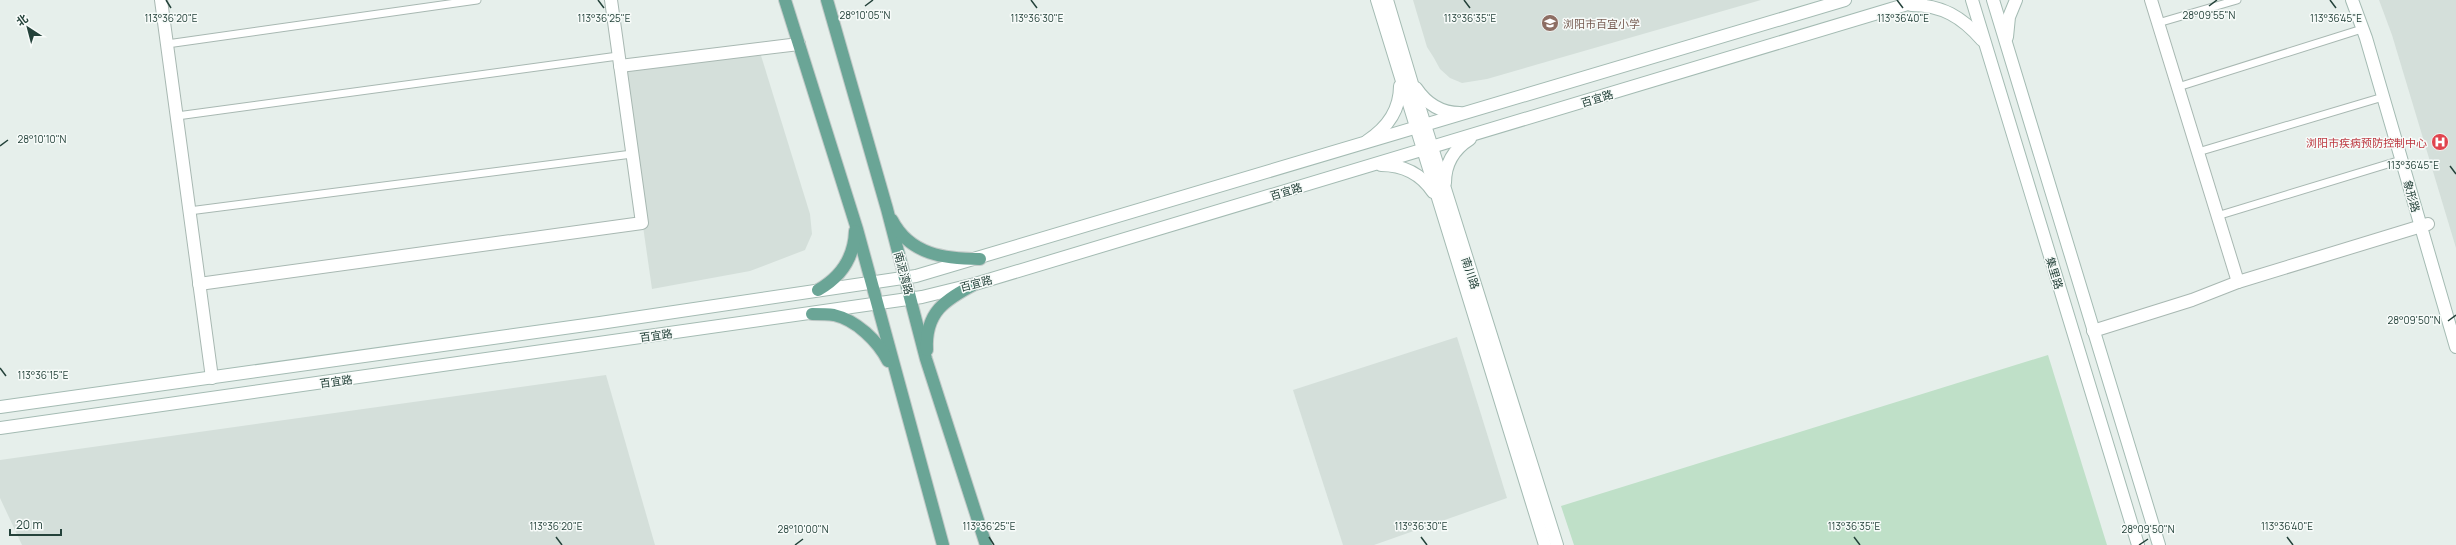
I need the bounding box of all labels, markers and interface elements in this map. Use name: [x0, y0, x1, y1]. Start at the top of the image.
north arrow: [8, 8, 48, 48]
text: 28°10'05"N: [840, 8, 891, 22]
text: 28°09'55"N: [2183, 8, 2236, 22]
text: 北: [13, 10, 31, 29]
text: 113°36'20"E: [144, 11, 198, 25]
text: 113°36'25"E: [578, 11, 631, 25]
text: 113°36'30"E: [1011, 11, 1064, 25]
text: 113°36'35"E: [1444, 11, 1497, 25]
text: 113°36'40"E: [1877, 11, 1929, 25]
text: 113°36'45"E: [2310, 11, 2362, 25]
school or university icon: 浏阳市百宜小学: [1540, 13, 1560, 33]
place label: 浏阳市百宜小学: [1563, 16, 1640, 31]
street label: 百宜路: [1579, 86, 1615, 110]
text: 28°10'10"N: [18, 132, 67, 146]
hospital icon: 浏阳市疾病预防控制中心: [2430, 132, 2450, 152]
place label: 浏阳市疾病预防控制中心: [2306, 135, 2427, 150]
text: 113°36'45"E: [2387, 158, 2439, 172]
street label: 象形路: [2400, 178, 2424, 214]
street label: 百宜路: [1268, 179, 1304, 203]
street label: 南泥湾路: [891, 250, 917, 296]
street label: 南川路: [1459, 255, 1483, 291]
street label: 集里路: [2043, 255, 2067, 291]
street label: 百宜路: [958, 271, 994, 295]
text: 28°09'50"N: [2387, 313, 2441, 327]
street label: 百宜路: [639, 325, 673, 345]
text: 113°36'15"E: [18, 368, 69, 382]
street label: 百宜路: [319, 371, 353, 391]
scale bar: [10, 511, 61, 537]
text: 20 m: [16, 516, 43, 533]
text: 113°36'20"E: [529, 519, 583, 533]
text: 113°36'25"E: [963, 519, 1016, 533]
text: 113°36'30"E: [1395, 519, 1448, 533]
text: 113°36'35"E: [1828, 519, 1881, 533]
text: 113°36'40"E: [2261, 519, 2313, 533]
text: 28°10'00"N: [777, 522, 829, 536]
text: 28°09'50"N: [2121, 522, 2175, 536]

